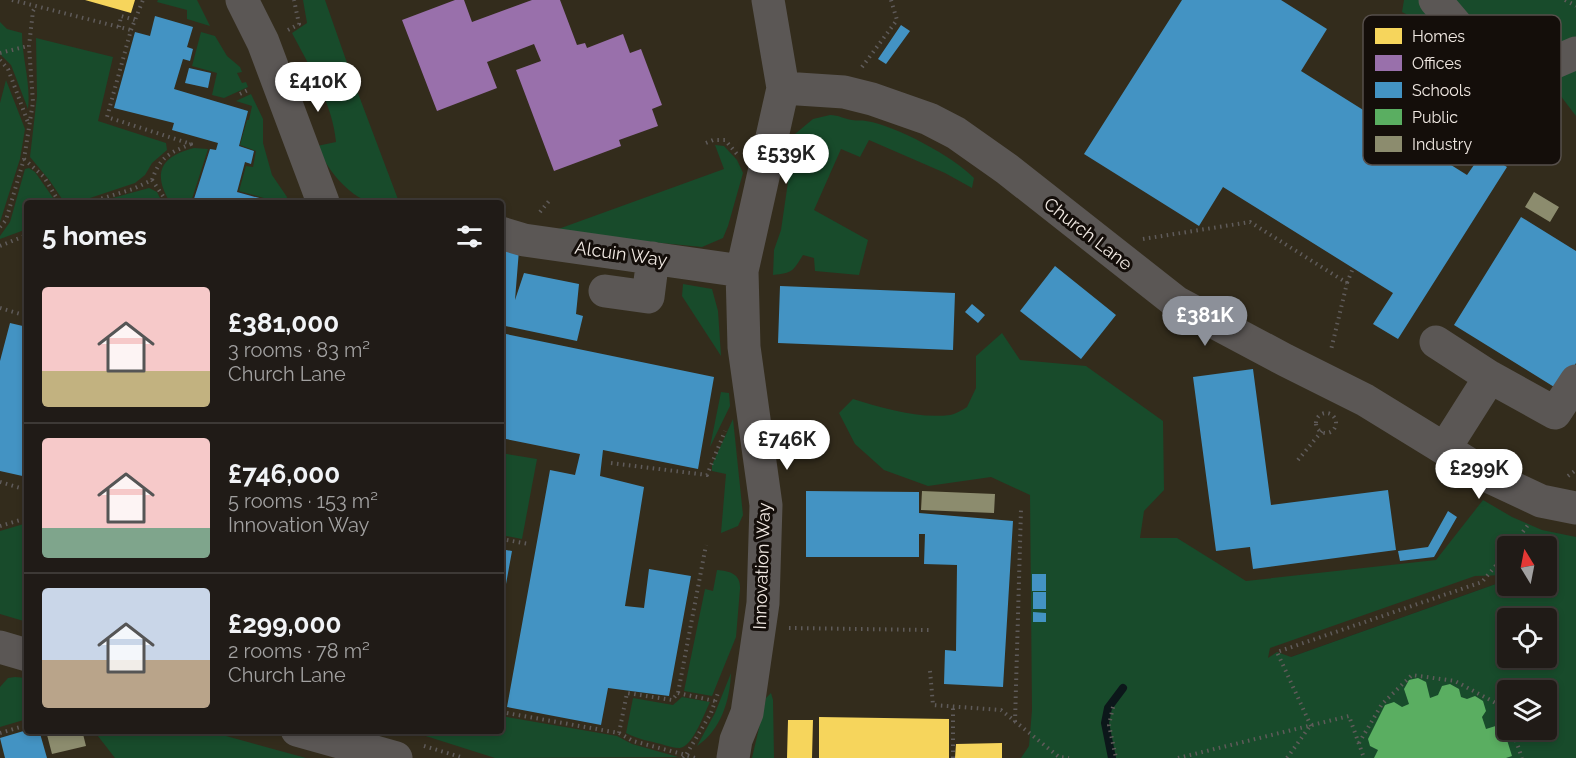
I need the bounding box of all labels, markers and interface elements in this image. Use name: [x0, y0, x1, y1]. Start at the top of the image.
legend: [1363, 15, 1561, 165]
text: Homes: [1412, 27, 1465, 46]
text: Offices: [1412, 54, 1462, 73]
pin: £410K: [276, 62, 360, 113]
text: £410K: [289, 69, 347, 93]
text: Schools: [1412, 81, 1471, 100]
text: Public: [1412, 108, 1458, 127]
pin: £539K: [744, 134, 828, 185]
text: Industry: [1412, 135, 1472, 154]
text: £539K: [757, 141, 815, 165]
street label: Church Lane: [1040, 193, 1137, 275]
icon: filters: [453, 220, 486, 253]
text: 5 homes: [42, 221, 147, 251]
street label: Alcuin Way: [573, 237, 669, 270]
pin: £381K: [1163, 296, 1247, 347]
text: £381K: [1176, 303, 1234, 327]
text: £381,000: [228, 308, 339, 338]
icon: home: [90, 311, 162, 383]
text: 3 rooms · 83 m²: [228, 338, 370, 362]
text: Church Lane: [228, 362, 346, 386]
pin: £746K: [745, 420, 829, 471]
text: £746K: [758, 427, 816, 451]
pin: £299K: [1437, 449, 1521, 500]
text: £299K: [1449, 456, 1509, 480]
text: £746,000: [228, 459, 340, 489]
icon: home: [90, 462, 162, 534]
text: 5 rooms · 153 m²: [228, 489, 378, 513]
street label: Innovation Way: [749, 502, 774, 630]
text: Innovation Way: [228, 513, 369, 537]
north arrow: [1497, 536, 1557, 596]
map controls: [1497, 536, 1557, 740]
button: locate: [1497, 608, 1557, 668]
text: £299,000: [228, 609, 341, 639]
icon: home: [90, 612, 162, 684]
text: 2 rooms · 78 m²: [228, 639, 370, 663]
text: Church Lane: [228, 663, 346, 687]
button: layers: [1497, 680, 1557, 740]

